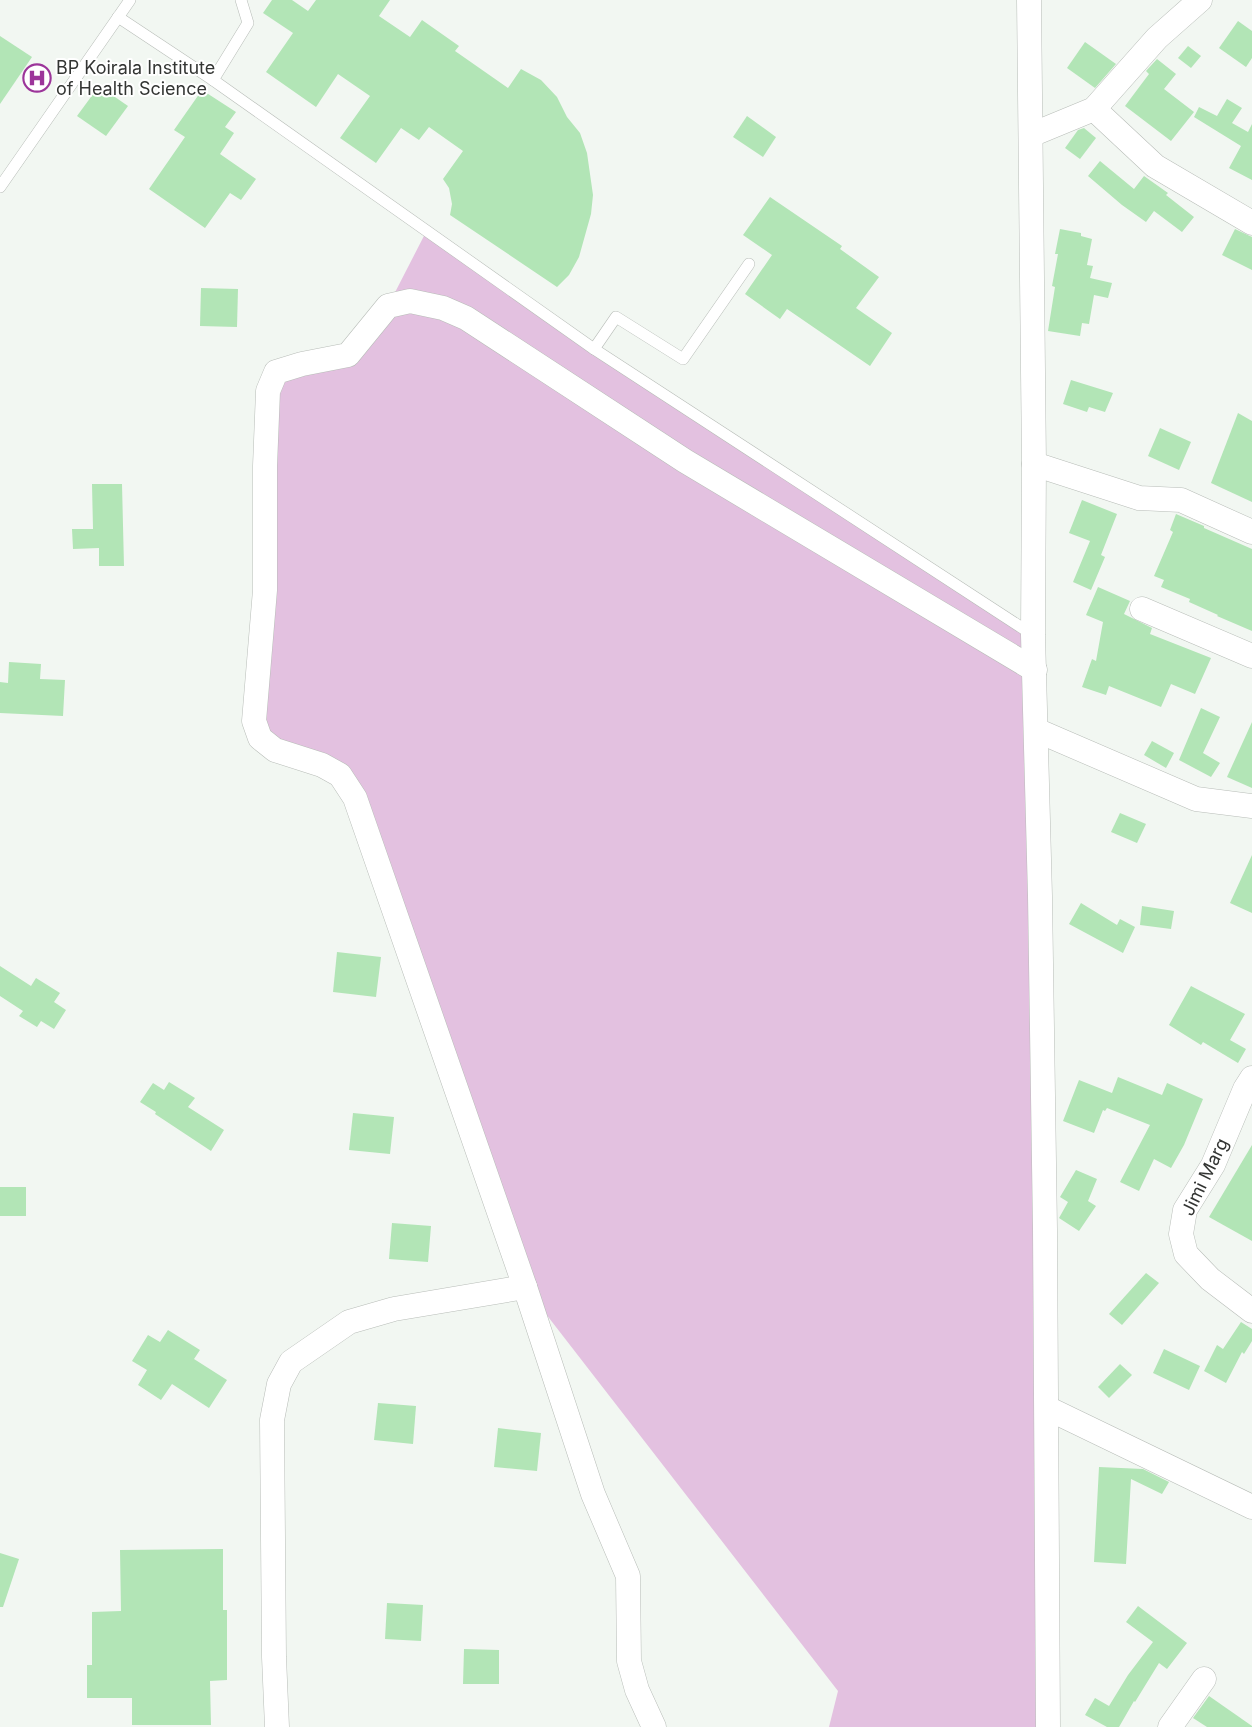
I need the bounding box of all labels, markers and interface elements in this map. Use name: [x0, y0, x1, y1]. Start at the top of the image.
place label: BP Koirala Institute of Health Science: [56, 57, 215, 99]
hospital icon: BP Koirala Institute of Health Science: [22, 63, 52, 93]
street label: Jimi Marg: [1177, 1135, 1232, 1219]

